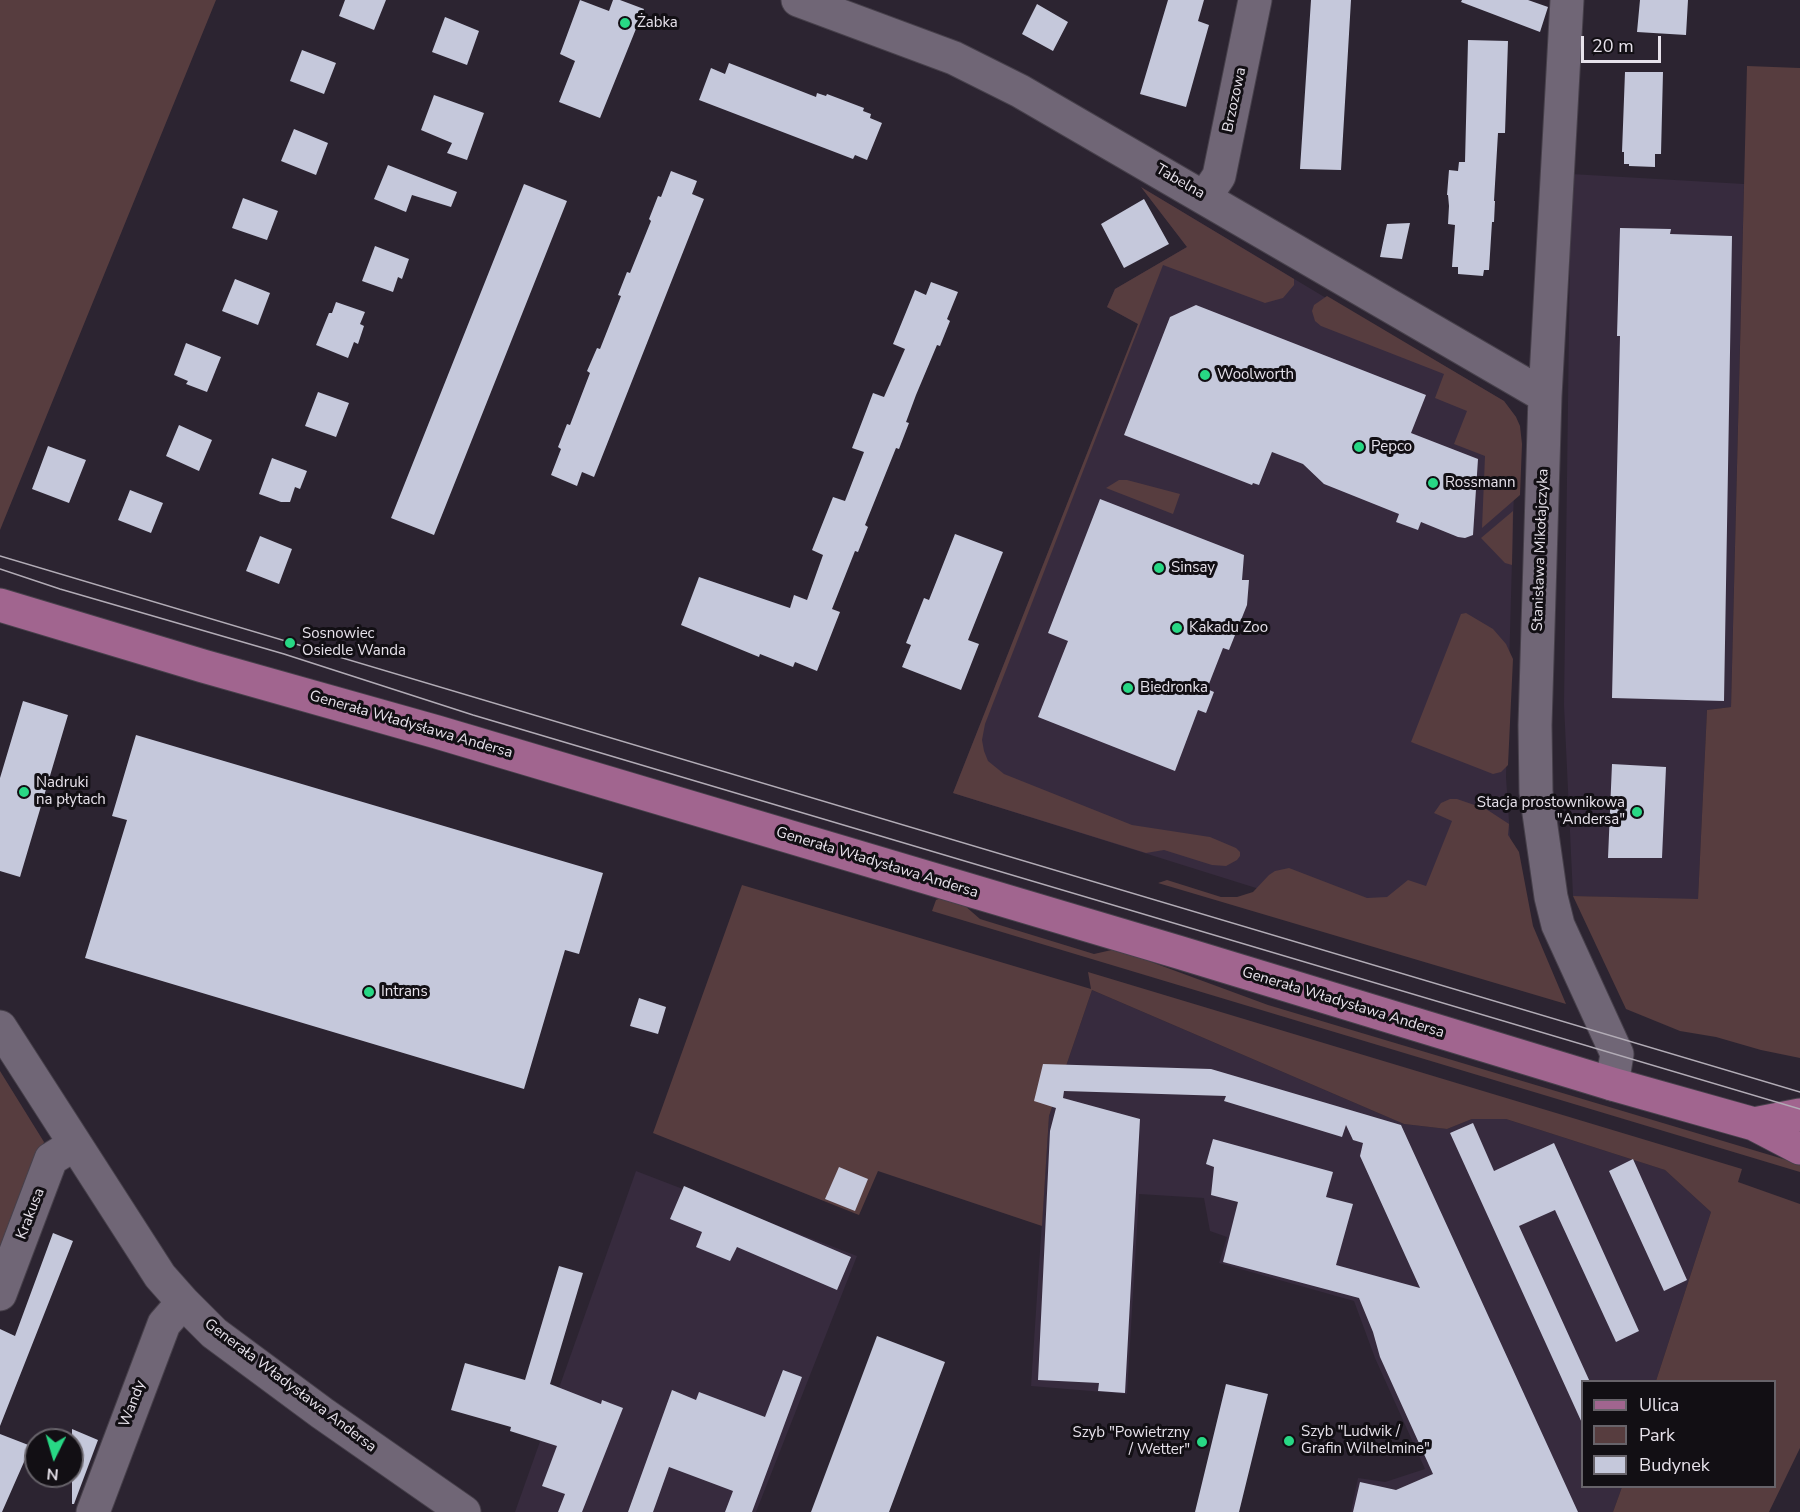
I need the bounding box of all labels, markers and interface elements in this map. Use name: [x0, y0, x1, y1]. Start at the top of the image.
place label: Żabka: [637, 14, 678, 32]
marker: Żabka: [618, 16, 632, 30]
scale bar: [1584, 24, 1664, 62]
text: 20 m: [1592, 34, 1634, 58]
street label: Brzozowa: [1219, 66, 1251, 134]
street label: Tabelna: [1152, 161, 1208, 203]
place label: Woolworth: [1217, 366, 1294, 384]
marker: Woolworth: [1198, 368, 1212, 382]
place label: Pepco: [1371, 438, 1412, 456]
marker: Pepco: [1352, 440, 1366, 454]
street label: Stanisława Mikołajczyka: [1529, 468, 1553, 632]
place label: Rossmann: [1445, 474, 1515, 492]
marker: Rossmann: [1426, 476, 1440, 490]
place label: Sinsay: [1171, 559, 1215, 577]
marker: Sinsay: [1152, 561, 1166, 575]
place label: Kakadu Zoo: [1189, 619, 1268, 637]
marker: Kakadu Zoo: [1170, 621, 1184, 635]
place label: Sosnowiec Osiedle Wanda: [302, 625, 406, 660]
marker: Sosnowiec Osiedle Wanda: [283, 636, 297, 650]
place label: Biedronka: [1140, 679, 1208, 697]
marker: Biedronka: [1121, 681, 1135, 695]
street label: Generała Władysława Andersa: [307, 687, 515, 763]
place label: Nadruki na płytach: [36, 774, 106, 809]
marker: Nadruki na płytach: [17, 785, 31, 799]
place label: Stacja prostownikowa "Andersa": [1477, 794, 1625, 829]
marker: Stacja prostownikowa "Andersa": [1630, 805, 1644, 819]
street label: Generała Władysława Andersa: [774, 824, 980, 902]
street label: Generała Władysława Andersa: [1240, 964, 1446, 1042]
place label: Intrans: [381, 983, 428, 1001]
marker: Intrans: [362, 985, 376, 999]
street label: Krakusa: [13, 1186, 49, 1242]
street label: Generała Władysława Andersa: [201, 1315, 379, 1457]
street label: Wandy: [116, 1378, 150, 1430]
legend: [1581, 1380, 1776, 1488]
text: Ulica: [1639, 1393, 1679, 1417]
place label: Szyb "Ludwik / Grafin Wilhelmine": [1301, 1423, 1430, 1458]
text: Park: [1639, 1423, 1675, 1447]
place label: Szyb "Powietrzny / Wetter": [1073, 1424, 1190, 1459]
north arrow: [24, 1428, 84, 1488]
marker: Szyb "Ludwik / Grafin Wilhelmine": [1282, 1434, 1296, 1448]
marker: Szyb "Powietrzny / Wetter": [1195, 1435, 1209, 1449]
text: Budynek: [1639, 1453, 1710, 1477]
text: N: [46, 1462, 60, 1485]

